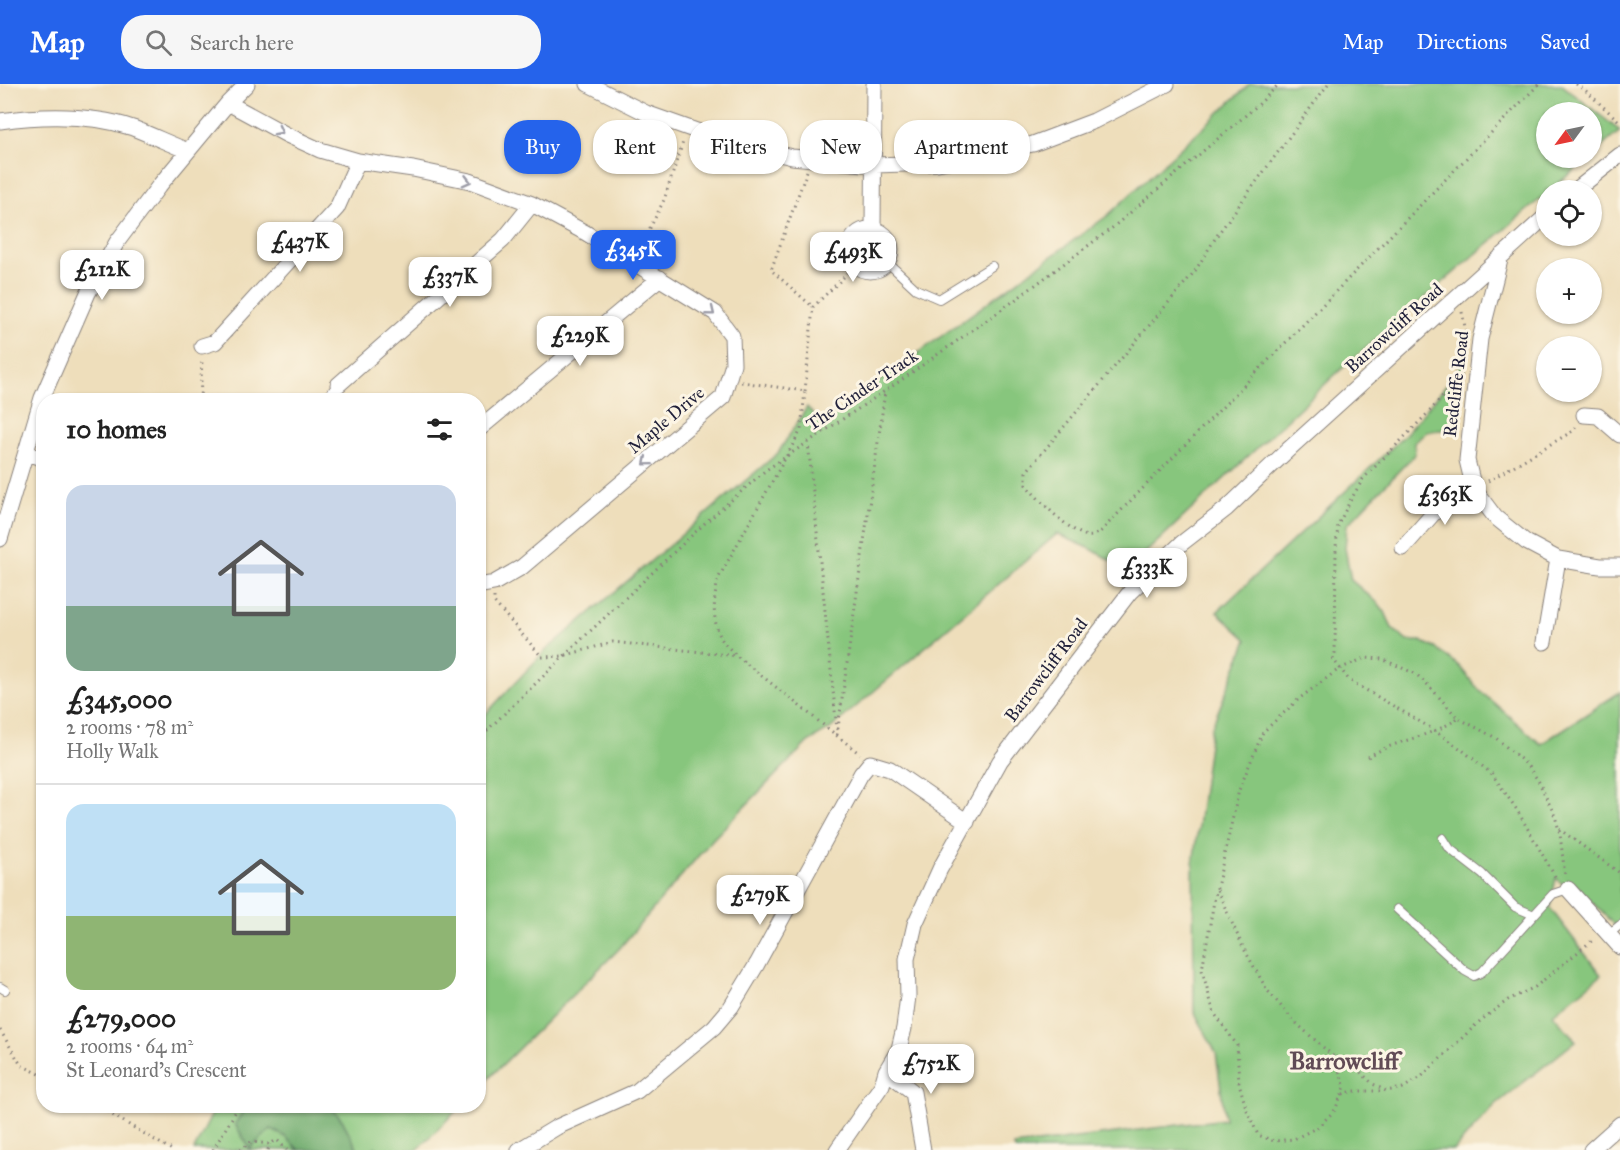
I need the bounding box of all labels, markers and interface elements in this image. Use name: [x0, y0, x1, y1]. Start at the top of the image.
search box: [121, 15, 541, 69]
text: Map: [30, 25, 85, 60]
icon: search: [142, 26, 175, 59]
text: Search here: [190, 29, 294, 56]
text: Map: [1343, 29, 1384, 55]
text: Directions: [1417, 29, 1507, 55]
text: Saved: [1540, 29, 1590, 55]
north arrow: [1536, 102, 1602, 168]
map controls: [1536, 102, 1602, 402]
chip: Buy: [504, 120, 581, 174]
chip: Rent: [593, 120, 677, 174]
chip: Filters: [689, 120, 788, 174]
chip: New: [800, 120, 882, 174]
chip: Apartment: [894, 120, 1030, 174]
one-way arrow: [273, 124, 284, 135]
one-way arrow: [461, 174, 471, 187]
button: locate: [1536, 180, 1602, 246]
pin: £437K: [258, 222, 342, 273]
text: £437K: [271, 229, 329, 253]
pin: £345K: [591, 230, 675, 281]
pin: £493K: [811, 232, 895, 283]
text: £345K: [605, 237, 661, 261]
text: £493K: [824, 239, 882, 263]
pin: £212K: [60, 250, 144, 301]
text: £212K: [74, 257, 130, 281]
pin: £337K: [408, 257, 492, 308]
button: +: [1536, 258, 1602, 324]
text: £337K: [423, 264, 477, 288]
street label: Barrowcliff Road: [1341, 278, 1447, 378]
one-way arrow: [704, 304, 715, 315]
pin: £229K: [538, 316, 622, 367]
text: £229K: [551, 323, 609, 347]
street label: Redcliffe Road: [1439, 330, 1473, 438]
button: −: [1536, 336, 1602, 402]
street label: The Cinder Track: [802, 344, 923, 435]
street label: Maple Drive: [623, 382, 709, 458]
text: 10 homes: [66, 413, 167, 445]
icon: filters: [423, 413, 456, 446]
one-way arrow: [642, 455, 653, 466]
pin: £363K: [1403, 475, 1487, 526]
text: £363K: [1418, 482, 1472, 506]
icon: home: [207, 524, 315, 632]
pin: £333K: [1105, 548, 1189, 599]
text: £333K: [1121, 555, 1173, 579]
street label: Barrowcliff Road: [1000, 614, 1092, 726]
text: £345,000: [66, 683, 173, 715]
text: 2 rooms · 78 m²: [66, 715, 193, 739]
text: Holly Walk: [66, 739, 159, 763]
icon: home: [207, 843, 315, 951]
pin: £279K: [718, 875, 802, 926]
text: £279K: [731, 882, 789, 906]
text: £279,000: [66, 1002, 176, 1034]
text: 2 rooms · 64 m²: [66, 1034, 193, 1058]
pin: £752K: [889, 1044, 973, 1095]
district label: Barrowcliff: [1289, 1046, 1403, 1076]
text: £752K: [902, 1051, 960, 1075]
text: St Leonard's Crescent: [66, 1058, 247, 1082]

